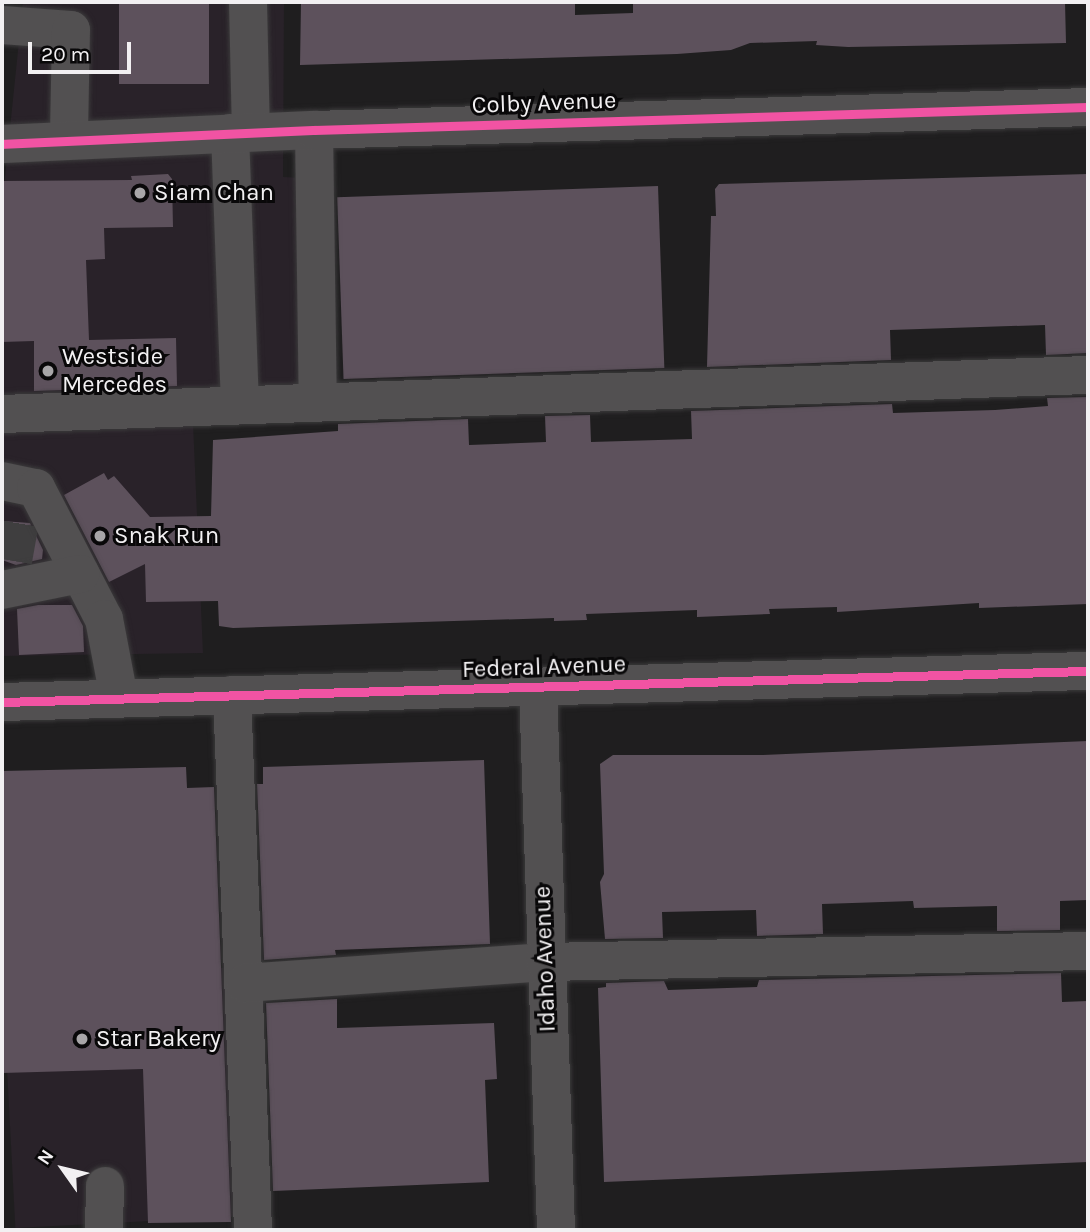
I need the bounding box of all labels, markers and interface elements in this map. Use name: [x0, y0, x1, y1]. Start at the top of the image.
scale bar: [32, 28, 135, 72]
text: 20 m: [41, 42, 90, 66]
street label: Colby Avenue: [471, 86, 617, 120]
place label: Siam Chan: [154, 179, 274, 207]
marker: Siam Chan: [132, 185, 148, 201]
place label: Westside Mercedes: [62, 343, 167, 399]
marker: Westside Mercedes: [40, 363, 56, 379]
place label: Snak Run: [114, 522, 219, 550]
marker: Snak Run: [92, 528, 108, 544]
street label: Federal Avenue: [462, 650, 626, 684]
street label: Idaho Avenue: [528, 885, 562, 1033]
place label: Star Bakery: [96, 1025, 221, 1053]
marker: Star Bakery: [74, 1031, 90, 1047]
north arrow: [28, 1134, 98, 1204]
text: N: [33, 1145, 59, 1169]

